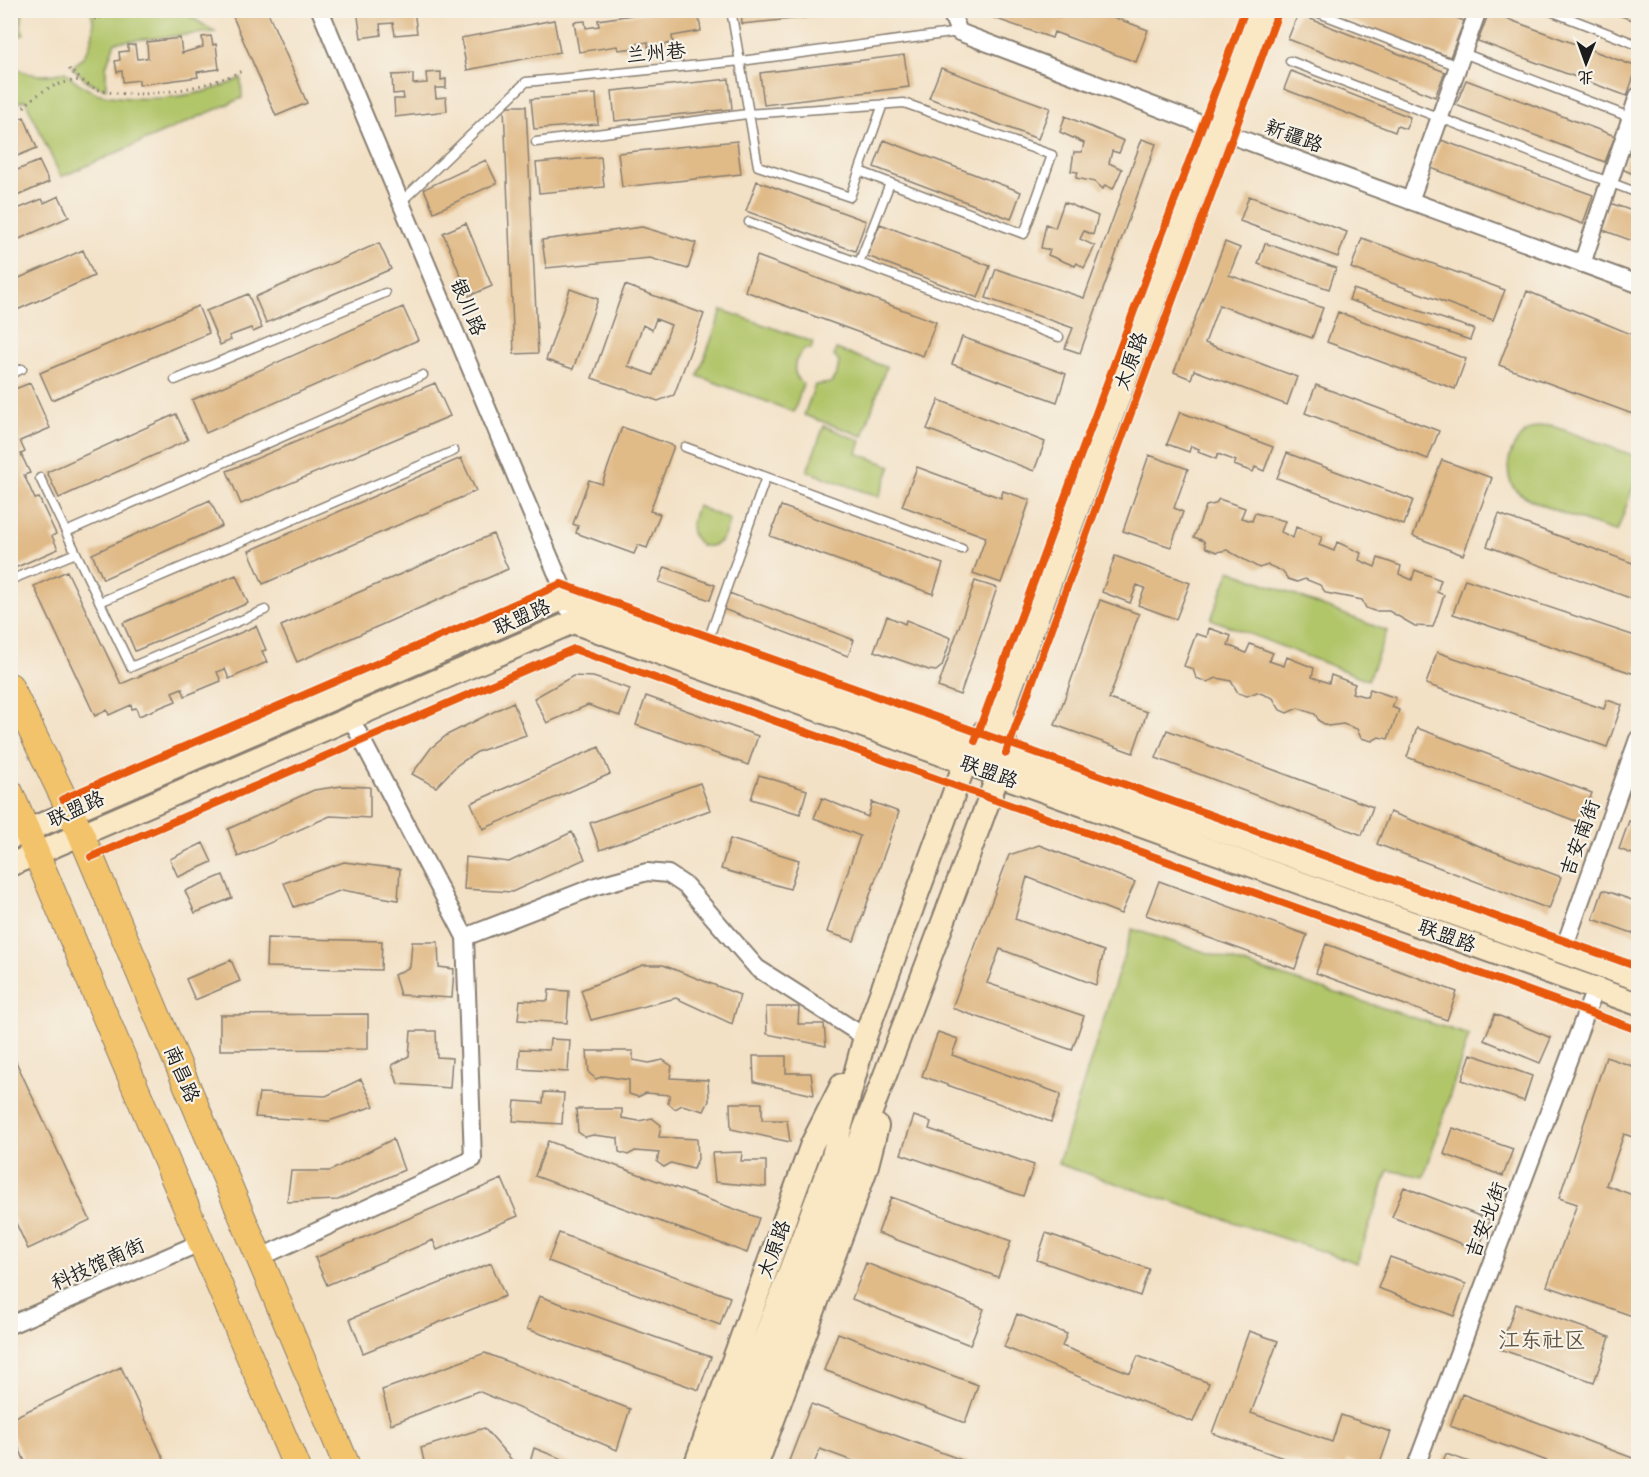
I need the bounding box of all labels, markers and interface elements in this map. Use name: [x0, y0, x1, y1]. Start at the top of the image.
north arrow: [1556, 33, 1616, 93]
street label: 兰州巷: [625, 39, 688, 67]
text: 北: [1578, 68, 1594, 86]
street label: 新疆路: [1262, 115, 1327, 157]
street label: 银川路: [446, 275, 491, 340]
street label: 太原路: [1110, 328, 1152, 393]
street label: 联盟路: [490, 594, 555, 640]
street label: 联盟路: [957, 751, 1022, 793]
street label: 联盟路: [44, 786, 109, 832]
street label: 吉安南街: [1556, 796, 1604, 880]
street label: 联盟路: [1415, 915, 1480, 957]
street label: 南昌路: [160, 1042, 205, 1107]
street label: 吉安北街: [1461, 1179, 1511, 1261]
street label: 太原路: [753, 1216, 795, 1281]
street label: 科技馆南街: [48, 1233, 148, 1295]
district label: 江东社区: [1498, 1327, 1586, 1353]

